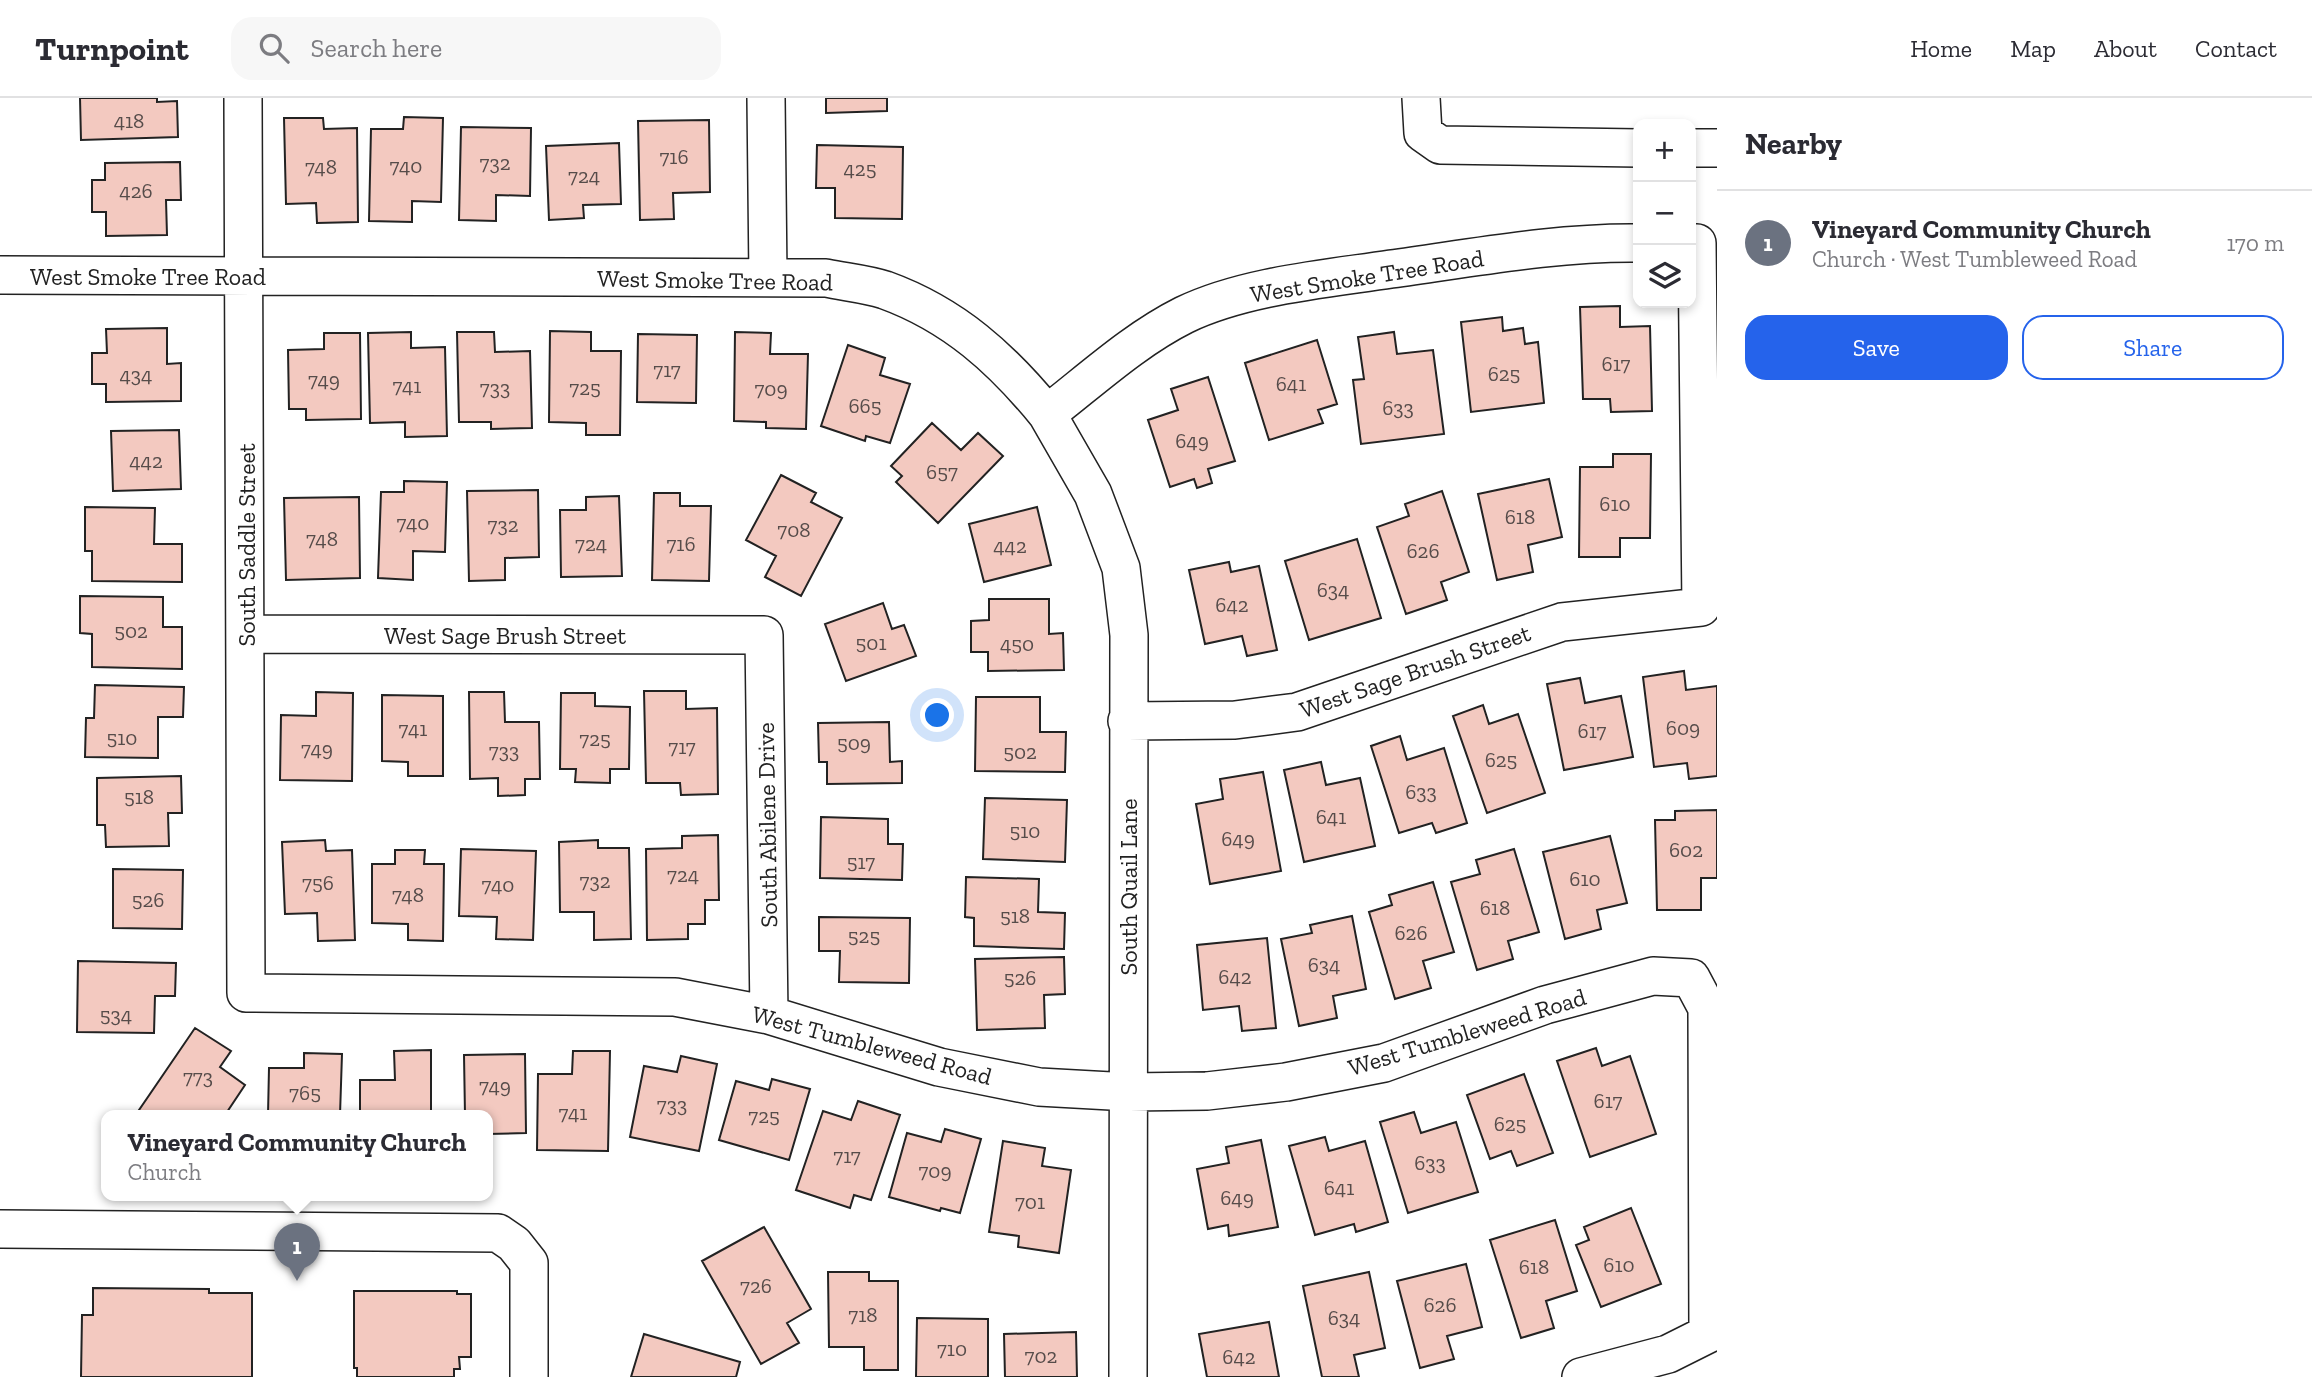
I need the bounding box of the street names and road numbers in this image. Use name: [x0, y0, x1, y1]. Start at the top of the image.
street label: West Smoke Tree Road: [1248, 243, 1486, 309]
street label: West Smoke Tree Road: [30, 262, 266, 291]
street label: West Smoke Tree Road: [597, 263, 833, 297]
street label: South Saddle Street: [232, 443, 261, 647]
street label: West Sage Brush Street: [1296, 618, 1534, 724]
street label: West Sage Brush Street: [384, 621, 626, 650]
street label: South Abilene Drive: [751, 722, 783, 928]
street label: South Quail Lane: [1114, 798, 1143, 976]
street label: West Tumbleweed Road: [1345, 982, 1589, 1082]
street label: West Tumbleweed Road: [749, 999, 995, 1091]

